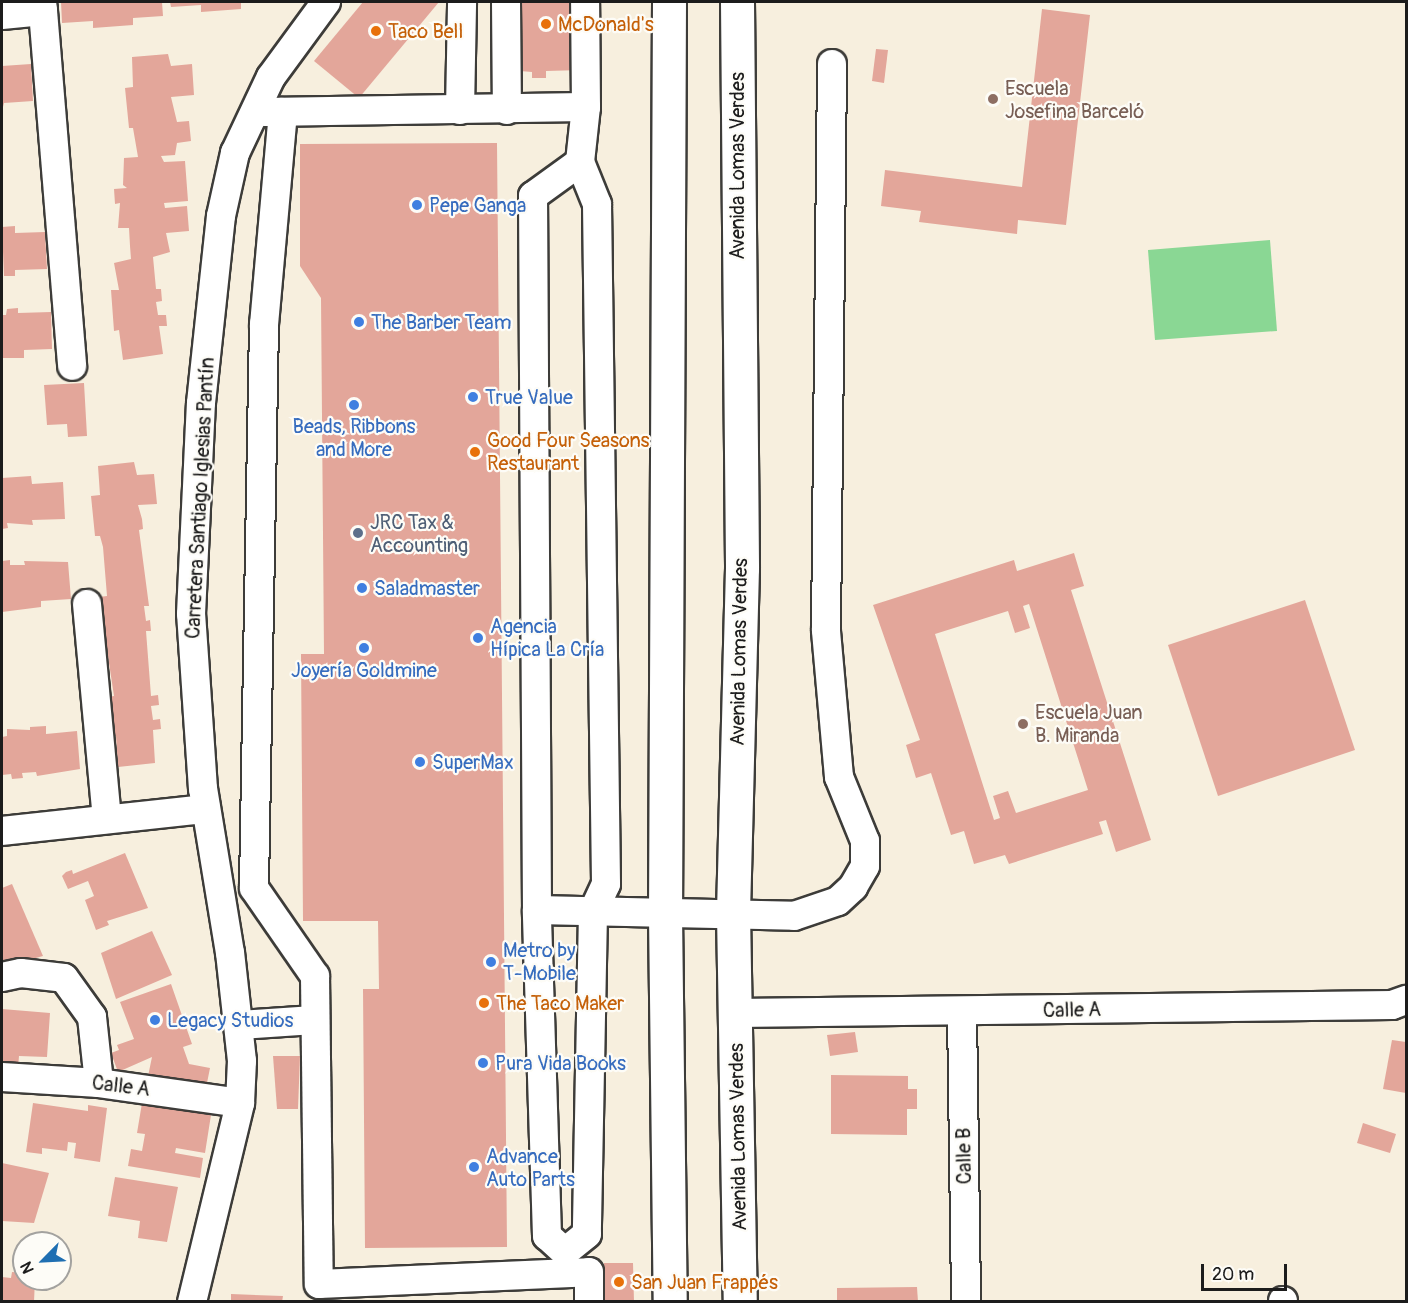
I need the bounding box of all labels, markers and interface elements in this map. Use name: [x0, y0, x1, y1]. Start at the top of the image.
place label: McDonald's: [558, 12, 654, 36]
marker: McDonald's: [539, 17, 553, 31]
place label: Taco Bell: [388, 19, 463, 43]
marker: Taco Bell: [369, 24, 383, 38]
street label: Avenida Lomas Verdes: [725, 72, 749, 260]
place label: Escuela Josefina Barceló: [1005, 76, 1144, 123]
marker: Escuela Josefina Barceló: [986, 92, 1000, 106]
place label: Pepe Ganga: [429, 193, 526, 217]
marker: Pepe Ganga: [410, 198, 424, 212]
place label: The Barber Team: [371, 310, 511, 334]
marker: The Barber Team: [352, 315, 366, 329]
street label: Carretera Santiago Iglesias Pantín: [181, 357, 219, 639]
place label: True Value: [485, 385, 573, 409]
marker: True Value: [466, 390, 480, 404]
marker: Beads, Ribbons and More: [347, 398, 361, 412]
place label: Beads, Ribbons and More: [293, 414, 415, 461]
place label: Good Four Seasons Restaurant: [487, 428, 649, 475]
marker: Good Four Seasons Restaurant: [468, 445, 482, 459]
place label: JRC Tax & Accounting: [370, 510, 468, 557]
marker: JRC Tax & Accounting: [351, 526, 365, 540]
street label: Avenida Lomas Verdes: [725, 558, 753, 746]
place label: Saladmaster: [374, 576, 480, 600]
marker: Saladmaster: [355, 581, 369, 595]
place label: Agencia Hípica La Cría: [490, 614, 604, 661]
marker: Agencia Hípica La Cría: [471, 631, 485, 645]
marker: Joyería Goldmine: [357, 641, 371, 655]
place label: Joyería Goldmine: [291, 658, 437, 682]
place label: Escuela Juan B. Miranda: [1035, 700, 1142, 747]
marker: Escuela Juan B. Miranda: [1016, 717, 1030, 731]
place label: SuperMax: [432, 750, 514, 774]
marker: SuperMax: [413, 755, 427, 769]
place label: Metro by T-Mobile: [503, 939, 576, 986]
marker: Metro by T-Mobile: [484, 955, 498, 969]
place label: The Taco Maker: [496, 991, 624, 1015]
marker: The Taco Maker: [477, 996, 491, 1010]
street label: Calle A: [1043, 997, 1101, 1023]
place label: Legacy Studios: [167, 1008, 293, 1032]
marker: Legacy Studios: [148, 1013, 162, 1027]
street label: Avenida Lomas Verdes: [724, 1043, 752, 1231]
place label: Pura Vida Books: [495, 1051, 626, 1075]
marker: Pura Vida Books: [476, 1056, 490, 1070]
street label: Calle A: [91, 1071, 151, 1101]
street label: Calle B: [952, 1127, 976, 1185]
place label: Advance Auto Parts: [486, 1144, 575, 1191]
marker: Advance Auto Parts: [467, 1160, 481, 1174]
north arrow: [12, 1231, 72, 1291]
scale bar: [1204, 1252, 1290, 1290]
text: N: [16, 1259, 39, 1277]
text: 20 m: [1212, 1263, 1254, 1286]
place label: San Juan Frappés: [631, 1270, 778, 1294]
marker: San Juan Frappés: [612, 1275, 626, 1289]

